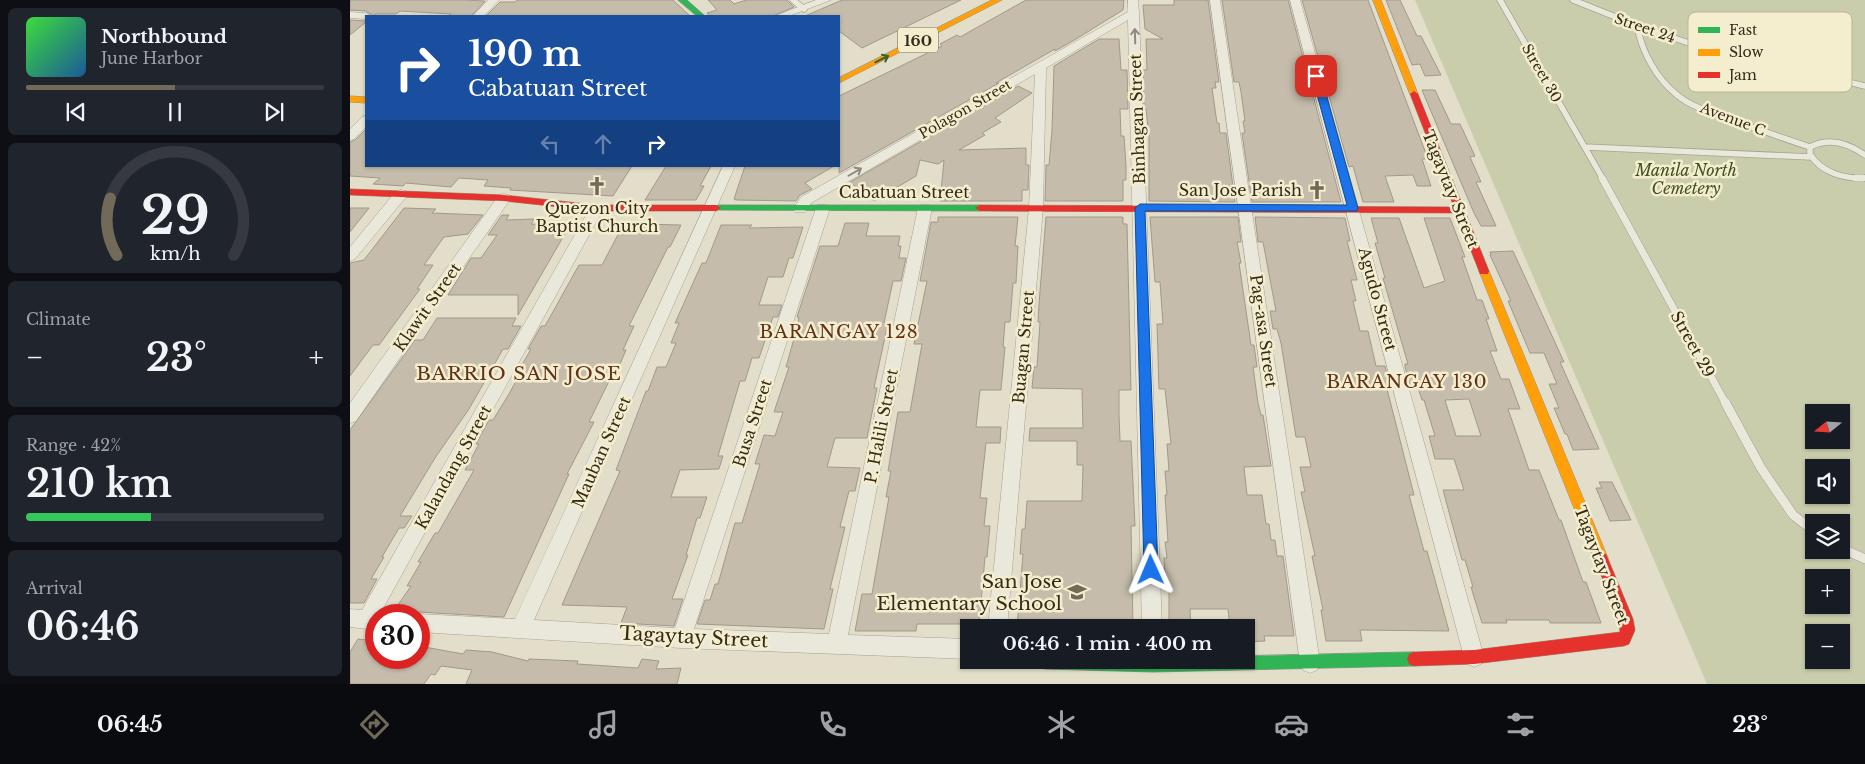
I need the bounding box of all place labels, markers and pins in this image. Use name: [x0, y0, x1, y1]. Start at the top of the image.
pin: [1295, 55, 1337, 97]
church icon: Quezon City Baptist Church: [586, 175, 608, 197]
church icon: San Jose Parish: [1306, 179, 1328, 201]
place label: San Jose Parish: [1179, 180, 1302, 200]
place label: Quezon City Baptist Church: [535, 198, 659, 236]
place label: San Jose Elementary School: [876, 570, 1062, 615]
school or university icon: San Jose Elementary School: [1066, 581, 1088, 603]

